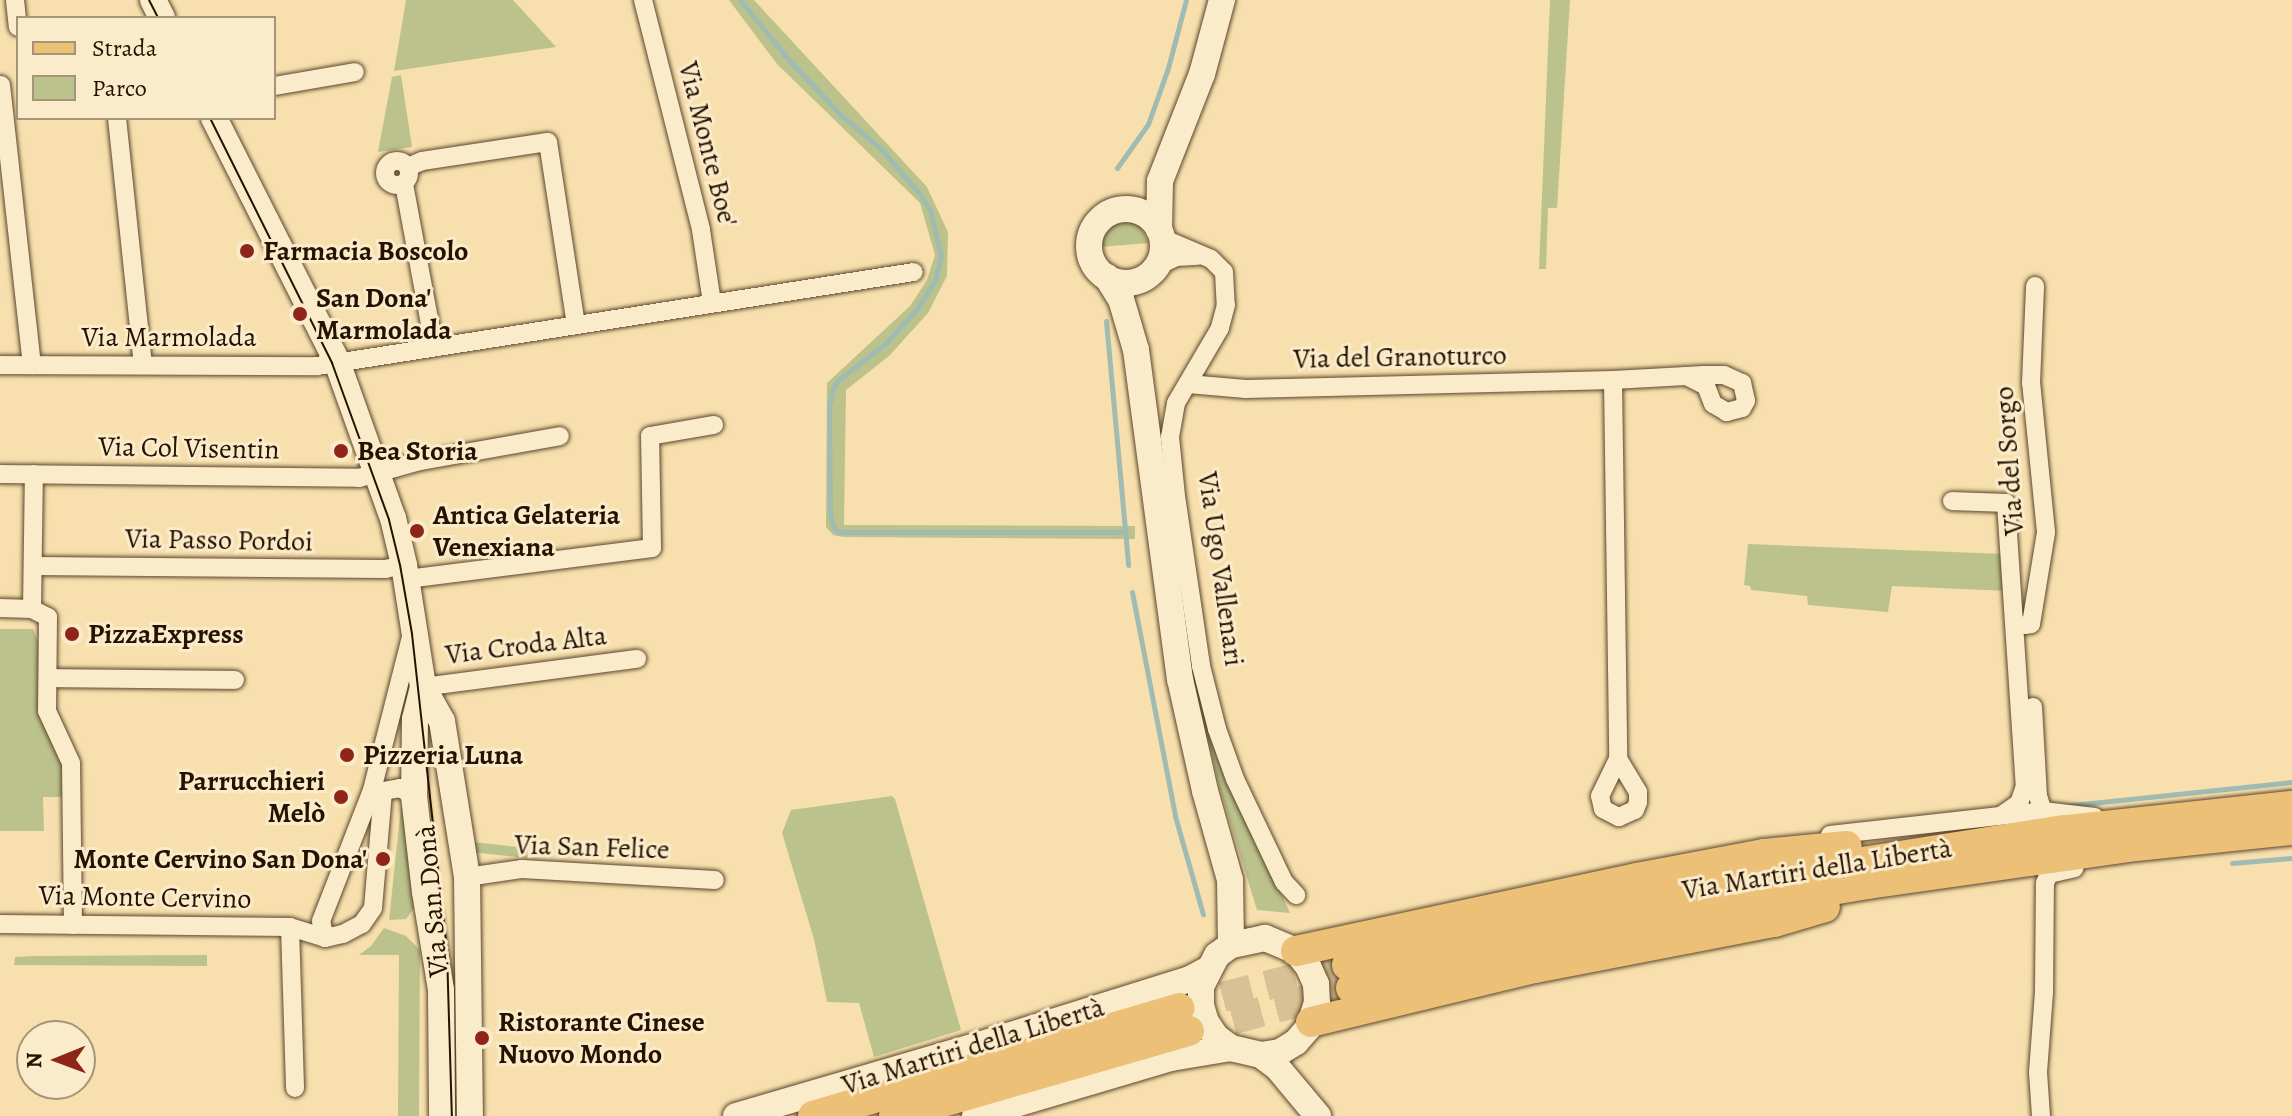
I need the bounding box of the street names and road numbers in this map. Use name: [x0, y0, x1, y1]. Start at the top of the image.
street label: Via Monte Boe': [671, 58, 745, 230]
street label: Via Marmolada: [82, 320, 256, 354]
street label: Via del Granoturco: [1293, 338, 1507, 376]
street label: Via del Sorgo: [1987, 385, 2031, 537]
street label: Via Col Visentin: [98, 430, 280, 466]
street label: Via Ugo Vallenari: [1191, 470, 1251, 668]
street label: Via Passo Pordoi: [125, 522, 313, 558]
street label: Via Croda Alta: [443, 618, 609, 672]
street label: Via San Donà: [409, 823, 455, 979]
street label: Via San Felice: [514, 828, 670, 866]
street label: Via Martiri della Libertà: [1680, 831, 1954, 907]
street label: Via Monte Cervino: [38, 878, 252, 916]
street label: Via Martiri della Libertà: [838, 990, 1108, 1102]

